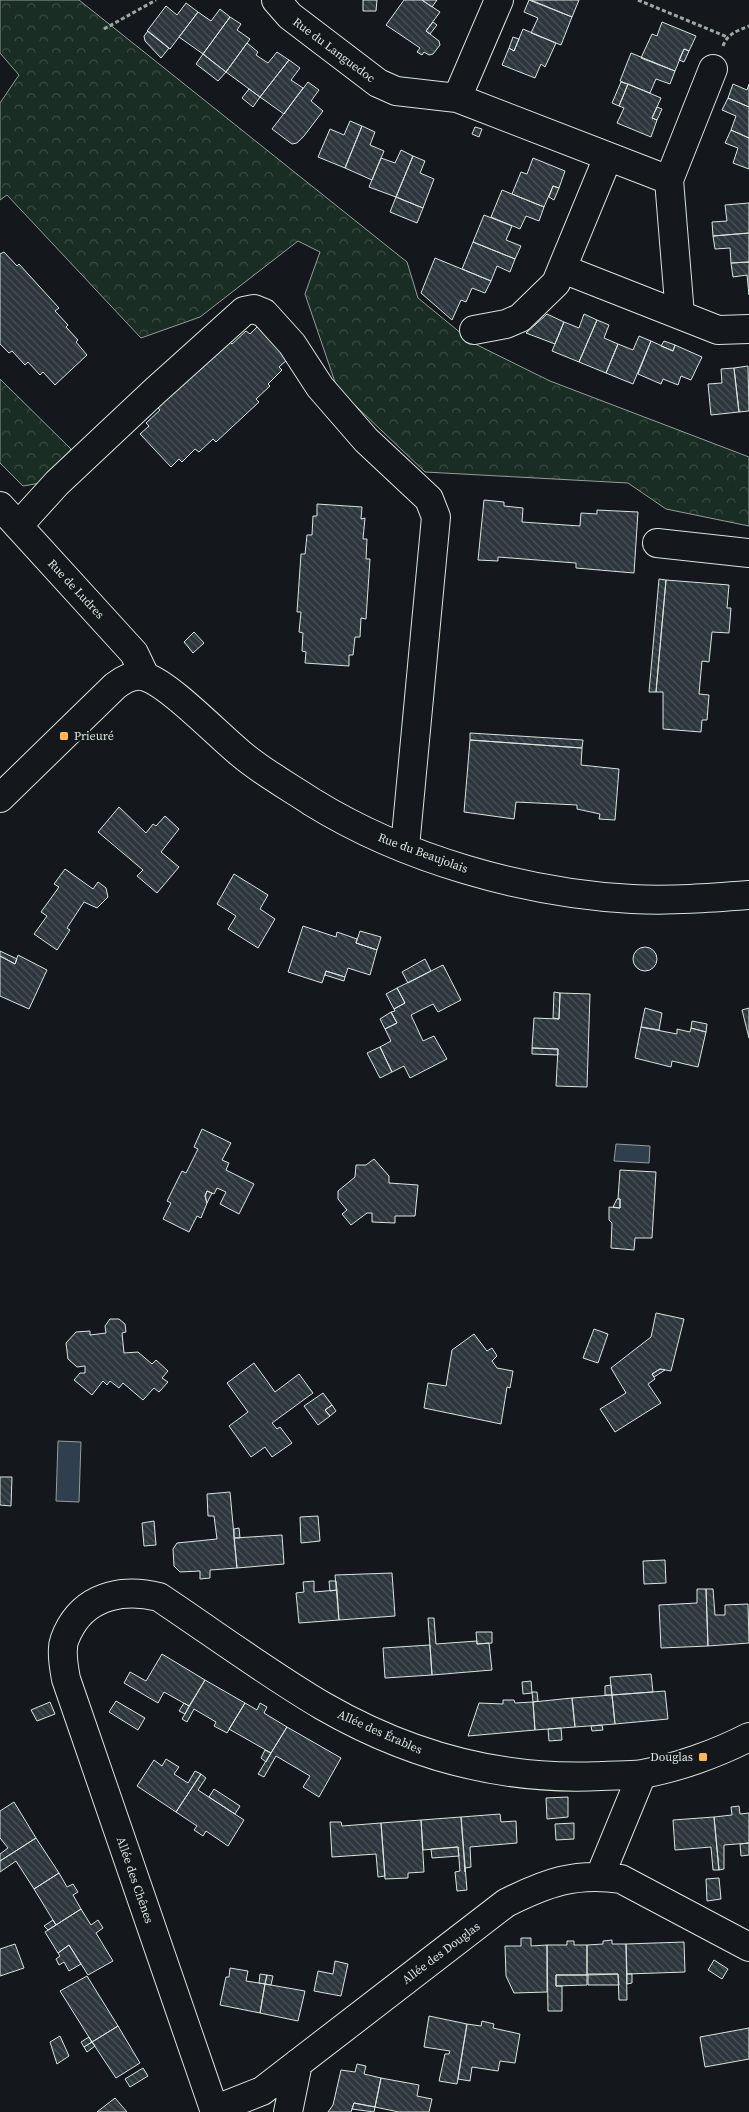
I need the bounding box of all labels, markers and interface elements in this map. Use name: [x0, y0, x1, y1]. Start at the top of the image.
street label: Rue du Languedoc: [290, 14, 378, 86]
street label: Rue de Ludres: [44, 556, 108, 622]
place label: Prieuré: [74, 728, 114, 744]
marker: Prieuré: [58, 730, 70, 742]
street label: Rue du Beaujolais: [376, 829, 470, 877]
street label: Allée des Érables: [335, 1706, 425, 1758]
place label: Douglas: [650, 1749, 693, 1765]
marker: Douglas: [697, 1751, 709, 1763]
street label: Allée des Chênes: [113, 1835, 157, 1925]
street label: Allée des Douglas: [399, 1918, 483, 1988]

